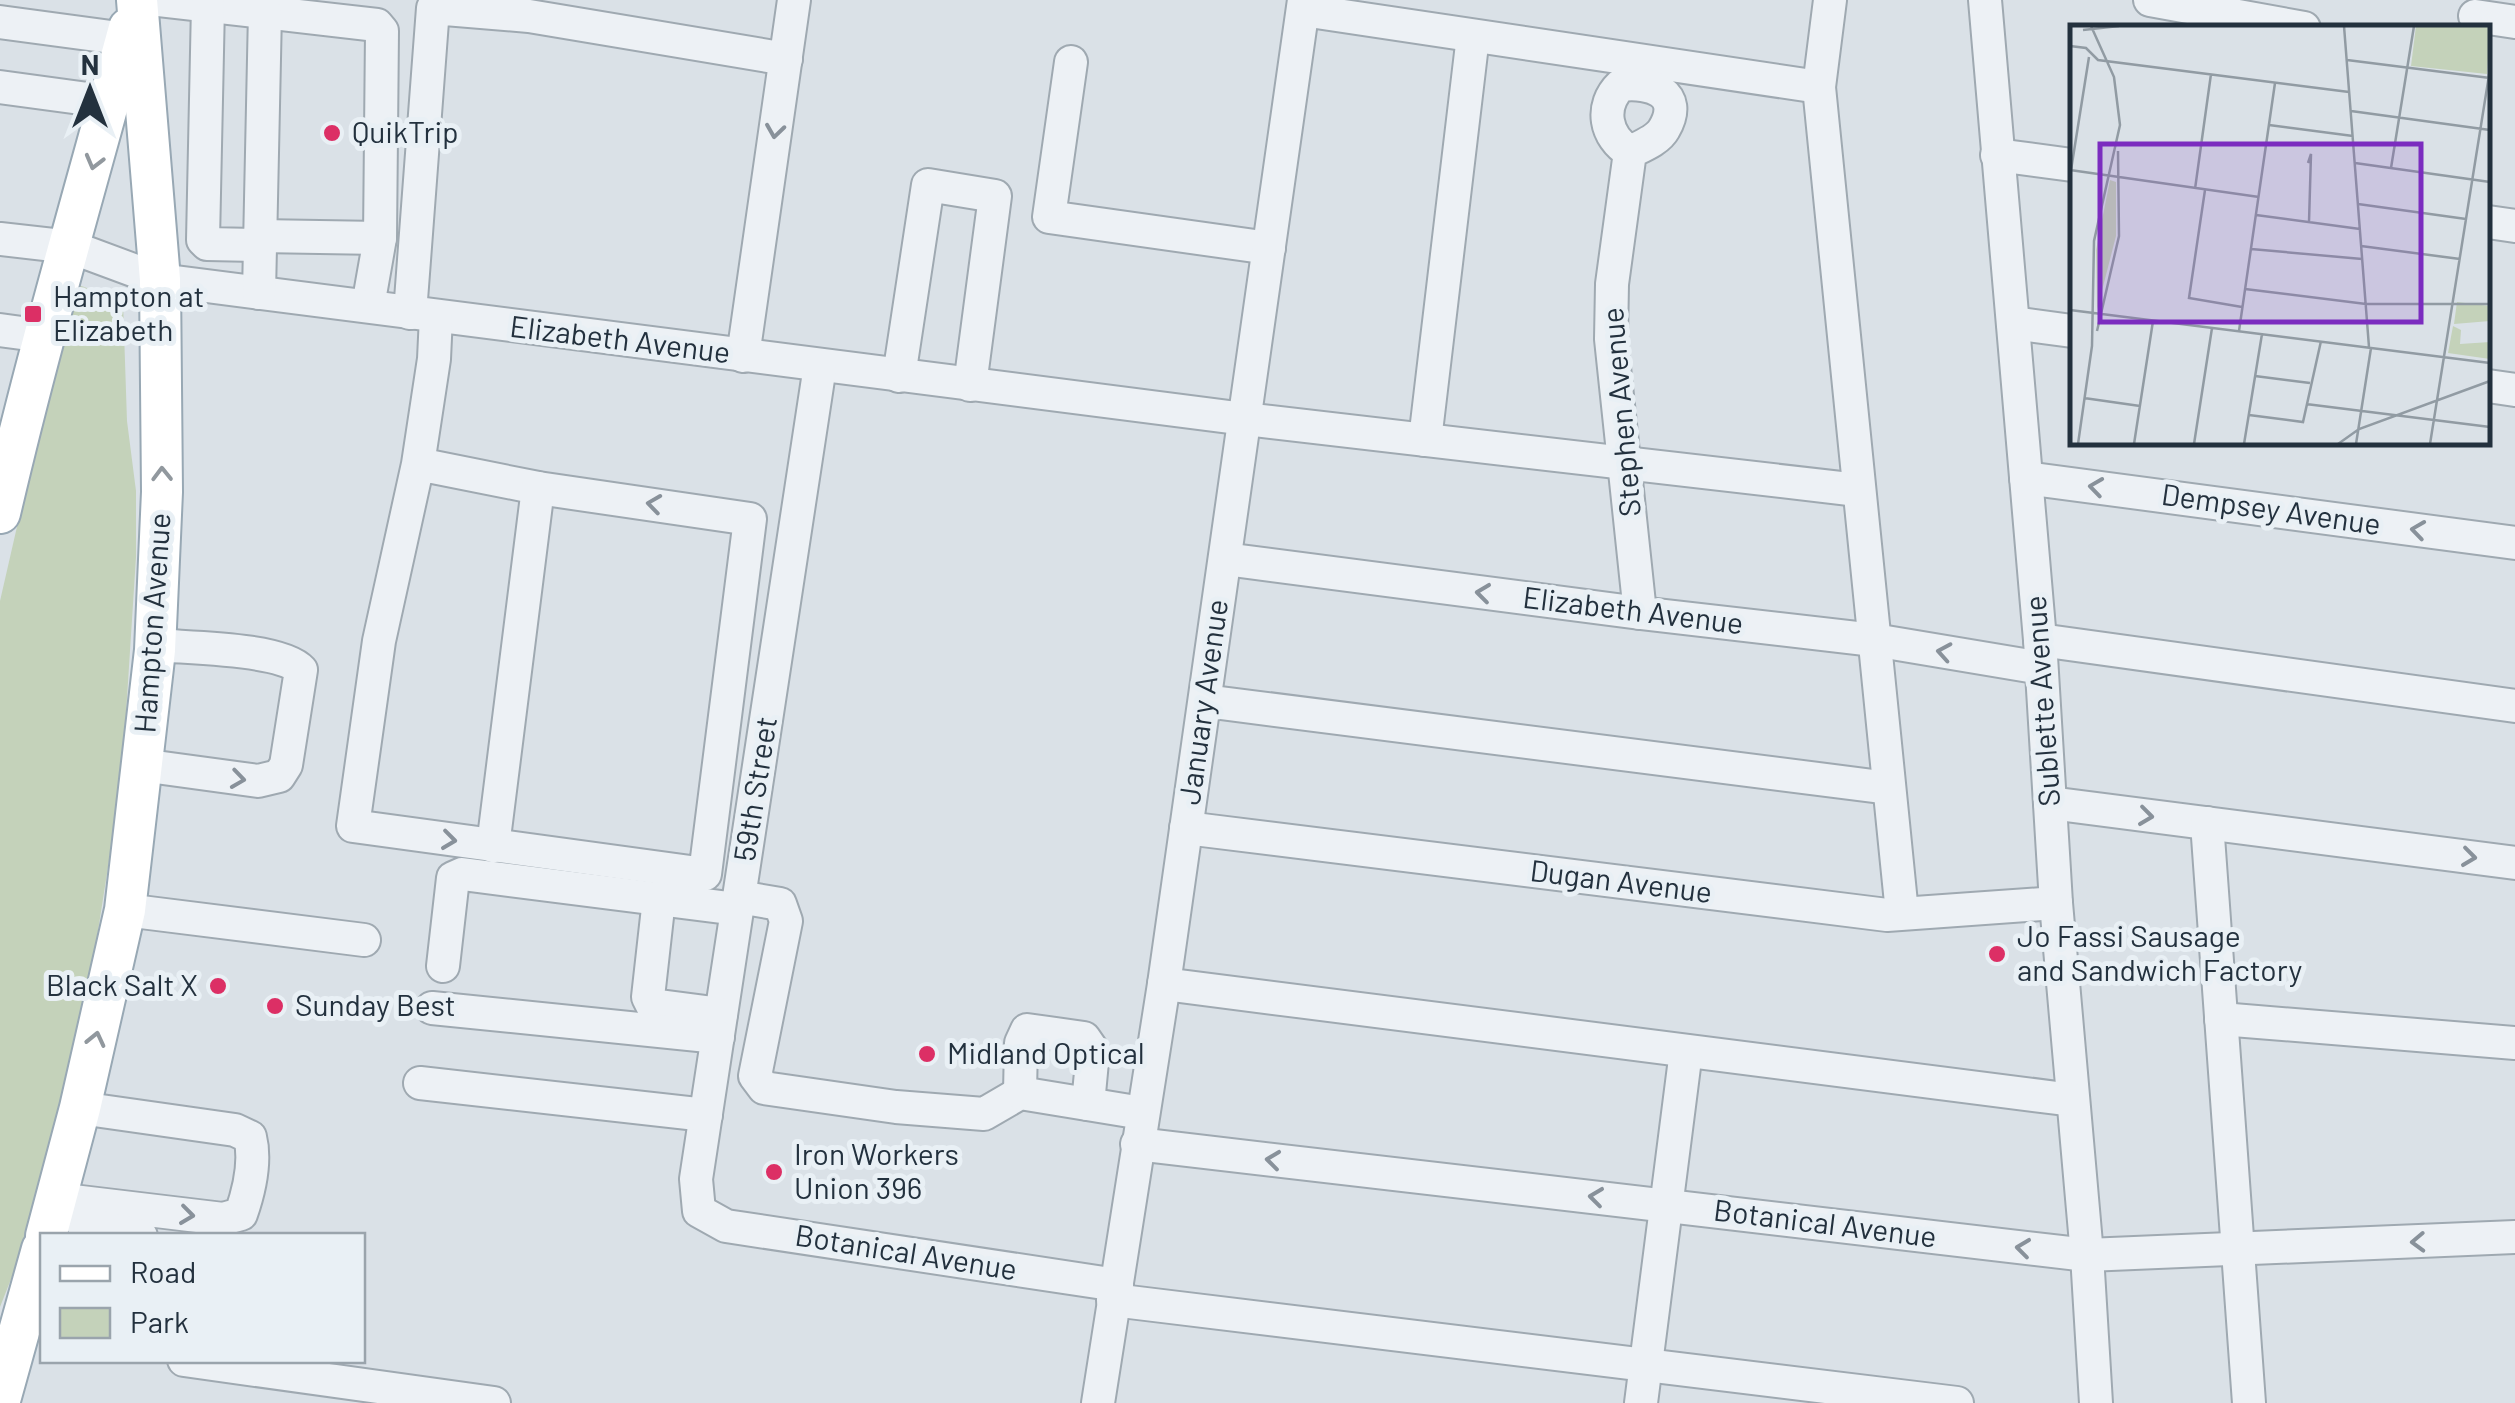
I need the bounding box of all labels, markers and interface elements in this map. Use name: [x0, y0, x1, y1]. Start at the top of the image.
inset map: [2070, 25, 2490, 445]
north arrow: [40, 40, 140, 140]
text: N: [81, 47, 99, 81]
place label: QuikTrip: [352, 113, 459, 149]
marker: QuikTrip: [321, 122, 343, 144]
one-way arrow: [766, 123, 787, 139]
one-way arrow: [84, 153, 105, 170]
place label: Hampton at Elizabeth: [53, 277, 204, 347]
marker: Hampton at Elizabeth: [22, 303, 44, 325]
street label: Stephen Avenue: [1593, 306, 1647, 518]
street label: Elizabeth Avenue: [508, 307, 732, 369]
one-way arrow: [151, 466, 173, 482]
street label: Dempsey Avenue: [2159, 475, 2383, 541]
one-way arrow: [2088, 478, 2105, 499]
one-way arrow: [646, 494, 662, 515]
street label: Hampton Avenue: [125, 512, 177, 734]
one-way arrow: [2410, 521, 2427, 542]
street label: Elizabeth Avenue: [1521, 578, 1745, 640]
one-way arrow: [1475, 583, 1492, 604]
street label: Sublette Avenue: [2016, 594, 2066, 808]
street label: January Avenue: [1170, 597, 1234, 807]
one-way arrow: [1936, 642, 1953, 663]
street label: 59th Street: [725, 714, 783, 864]
one-way arrow: [230, 767, 246, 788]
one-way arrow: [2138, 804, 2155, 825]
one-way arrow: [441, 829, 458, 850]
one-way arrow: [2461, 846, 2477, 867]
street label: Dugan Avenue: [1528, 851, 1714, 909]
place label: Jo Fassi Sausage and Sandwich Factory: [2017, 917, 2302, 987]
marker: Jo Fassi Sausage and Sandwich Factory: [1986, 943, 2008, 965]
place label: Black Salt X: [46, 966, 198, 1002]
marker: Black Salt X: [207, 975, 229, 997]
place label: Sunday Best: [295, 986, 456, 1022]
marker: Sunday Best: [264, 995, 286, 1017]
one-way arrow: [84, 1031, 105, 1048]
place label: Midland Optical: [947, 1034, 1145, 1070]
marker: Midland Optical: [916, 1043, 938, 1065]
place label: Iron Workers Union 396: [794, 1135, 959, 1205]
one-way arrow: [1265, 1150, 1281, 1171]
marker: Iron Workers Union 396: [763, 1161, 785, 1183]
one-way arrow: [1588, 1187, 1604, 1208]
street label: Botanical Avenue: [1712, 1190, 1939, 1254]
one-way arrow: [180, 1204, 196, 1225]
street label: Botanical Avenue: [793, 1216, 1020, 1286]
one-way arrow: [2409, 1231, 2425, 1252]
legend: [40, 1233, 365, 1363]
one-way arrow: [2015, 1238, 2031, 1259]
text: Road: [130, 1253, 196, 1289]
text: Park: [130, 1303, 189, 1339]

